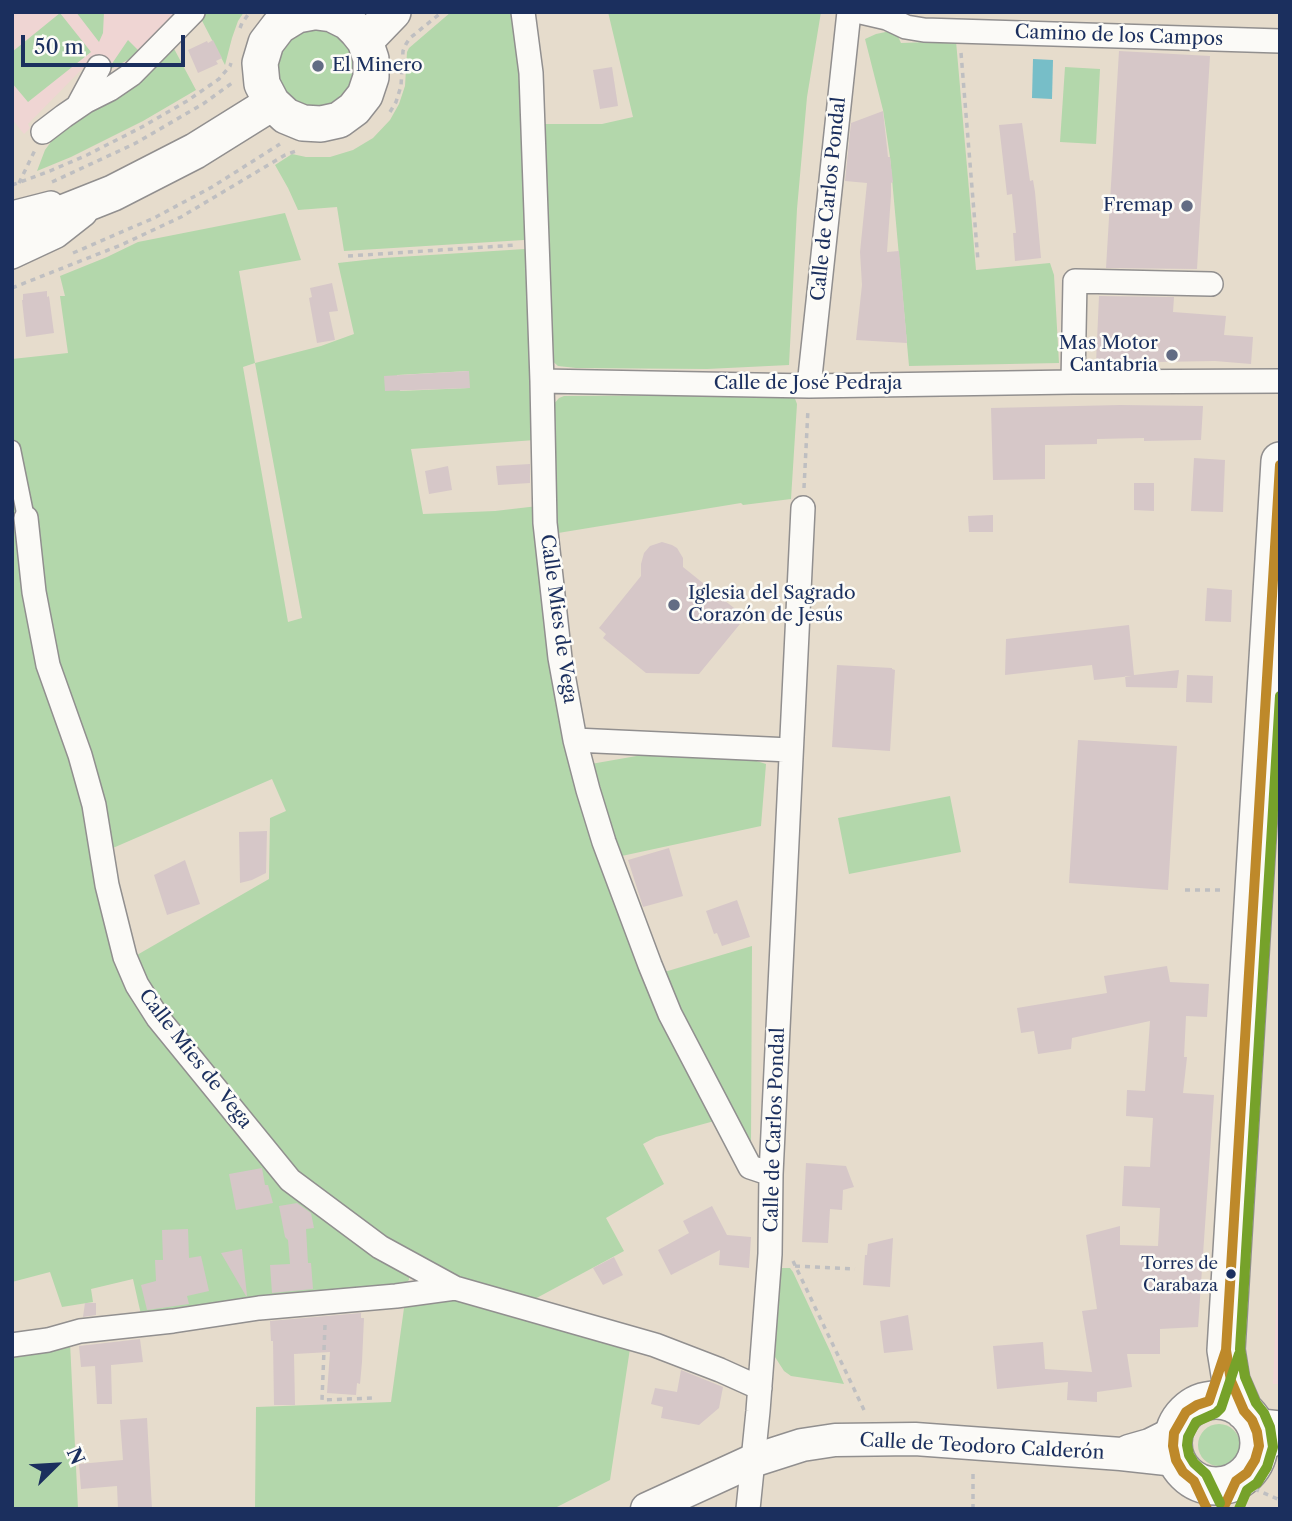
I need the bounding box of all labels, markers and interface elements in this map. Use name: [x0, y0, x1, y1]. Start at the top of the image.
scale bar: [24, 21, 189, 65]
street label: Camino de los Campos: [1014, 21, 1224, 51]
text: 50 m: [34, 34, 84, 59]
place label: El Minero: [332, 55, 423, 77]
marker: El Minero: [310, 58, 326, 74]
street label: Calle de Carlos Pondal: [807, 96, 851, 302]
place label: Fremap: [1103, 195, 1173, 217]
marker: Fremap: [1179, 198, 1195, 214]
place label: Mas Motor Cantabria: [1059, 333, 1158, 377]
marker: Mas Motor Cantabria: [1164, 347, 1180, 363]
street label: Calle de José Pedraja: [714, 373, 902, 395]
street label: Calle Mies de Vega: [535, 533, 581, 705]
place label: Iglesia del Sagrado Corazón de Jesús: [688, 583, 856, 627]
marker: Iglesia del Sagrado Corazón de Jesús: [666, 597, 682, 613]
street label: Calle Mies de Vega: [134, 985, 256, 1133]
street label: Calle de Carlos Pondal: [760, 1027, 790, 1233]
place label: Torres de Carabaza: [1141, 1254, 1218, 1294]
marker: Torres de Carabaza: [1224, 1267, 1238, 1281]
street label: Calle de Teodoro Calderón: [859, 1429, 1105, 1465]
north arrow: [21, 1430, 91, 1500]
text: N: [62, 1444, 90, 1468]

